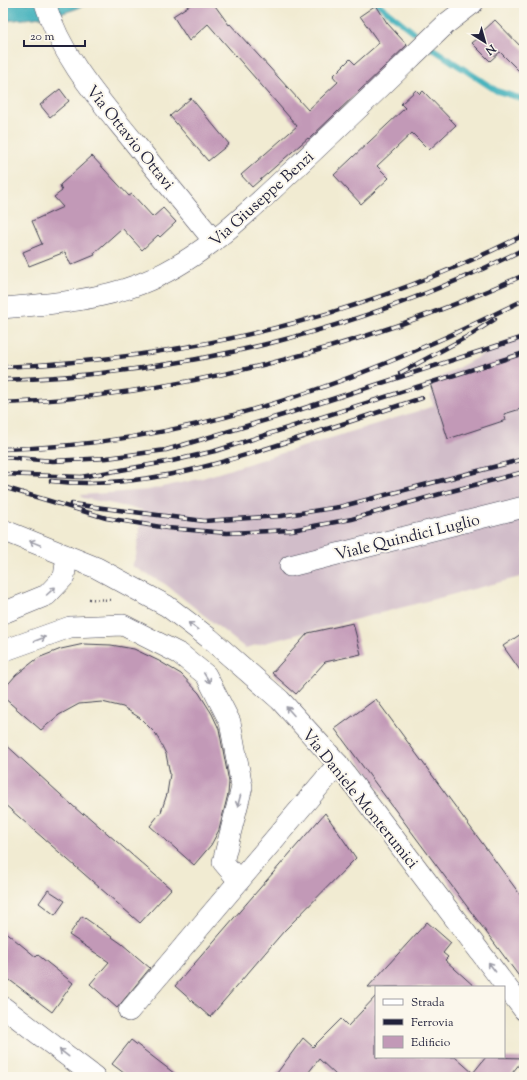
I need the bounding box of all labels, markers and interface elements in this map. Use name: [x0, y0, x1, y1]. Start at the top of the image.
scale bar: [24, 22, 85, 48]
north arrow: [465, 22, 505, 62]
text: 20 m: [30, 28, 55, 46]
text: N: [482, 40, 500, 58]
street label: Via Ottavio Ottavi: [80, 81, 179, 196]
street label: Via Giuseppe Benzi: [205, 146, 320, 253]
street label: Viale Quindici Luglio: [333, 509, 483, 568]
one-way arrow: [29, 539, 41, 546]
one-way arrow: [46, 586, 56, 596]
one-way arrow: [187, 622, 198, 630]
one-way arrow: [33, 634, 45, 642]
one-way arrow: [203, 672, 211, 683]
one-way arrow: [286, 706, 295, 717]
street label: Via Daniele Monterumici: [295, 725, 423, 875]
one-way arrow: [234, 794, 242, 807]
one-way arrow: [488, 962, 496, 973]
legend: [375, 986, 505, 1058]
text: Strada: [411, 994, 445, 1012]
text: Ferrovia: [411, 1014, 454, 1032]
text: Edificio: [411, 1034, 451, 1052]
one-way arrow: [58, 1049, 69, 1058]

